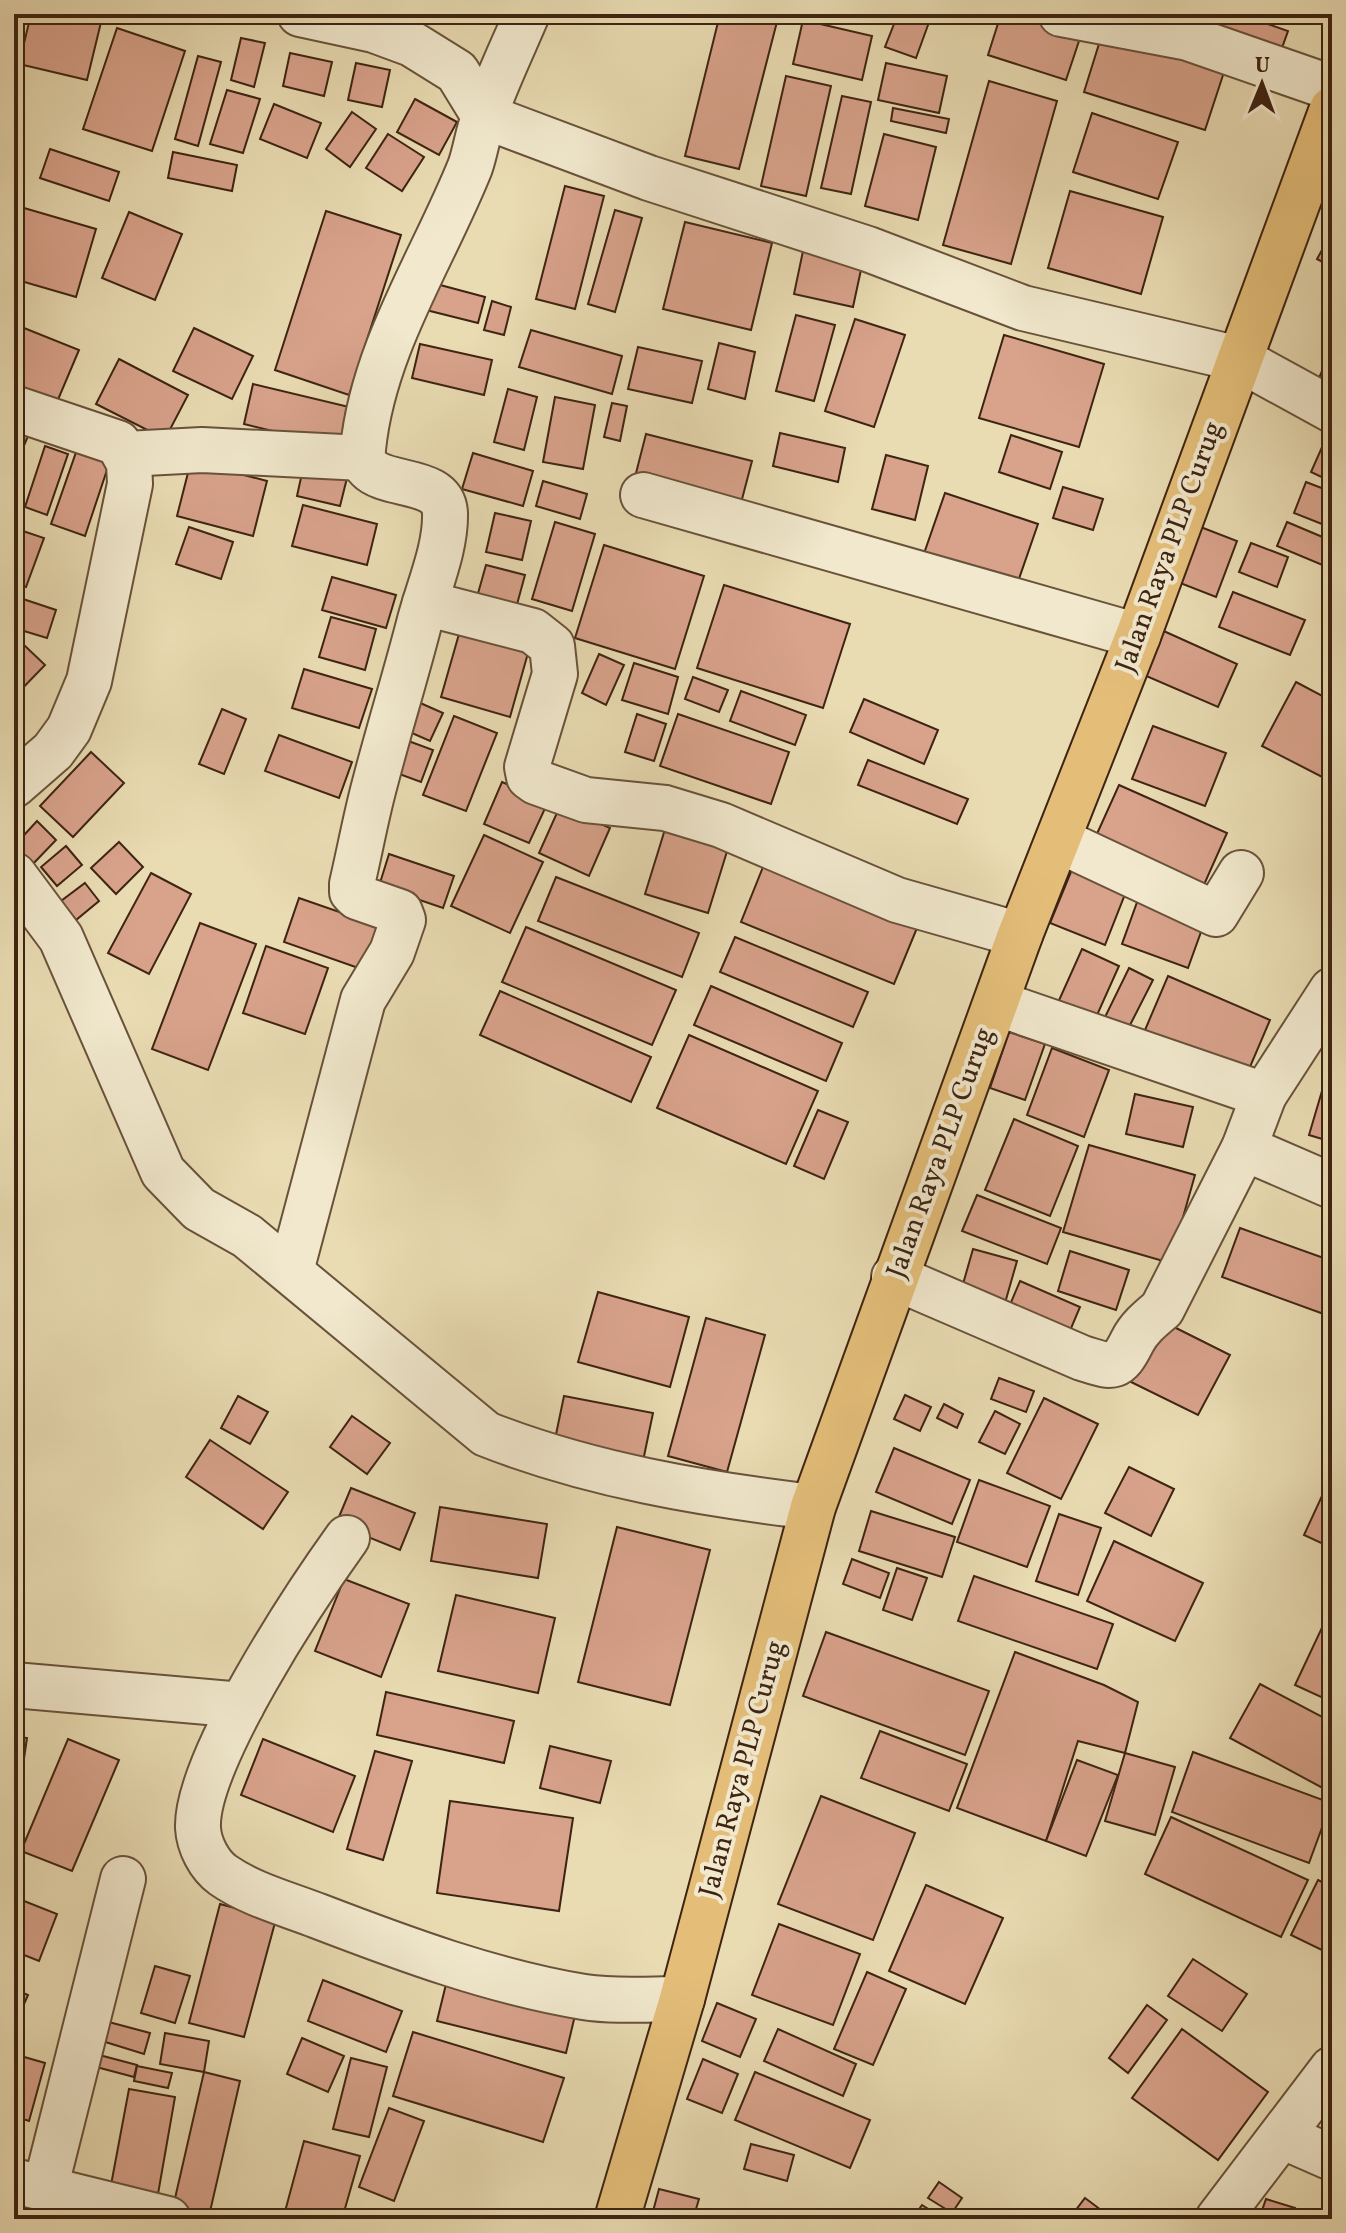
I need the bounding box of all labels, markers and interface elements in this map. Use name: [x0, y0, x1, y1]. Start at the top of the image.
north arrow: [1222, 44, 1302, 124]
text: U: [1254, 51, 1270, 82]
street label: Jalan Raya PLP Curug: [1106, 416, 1234, 678]
street label: Jalan Raya PLP Curug: [877, 1022, 1005, 1284]
street label: Jalan Raya PLP Curug: [690, 1636, 796, 1902]

